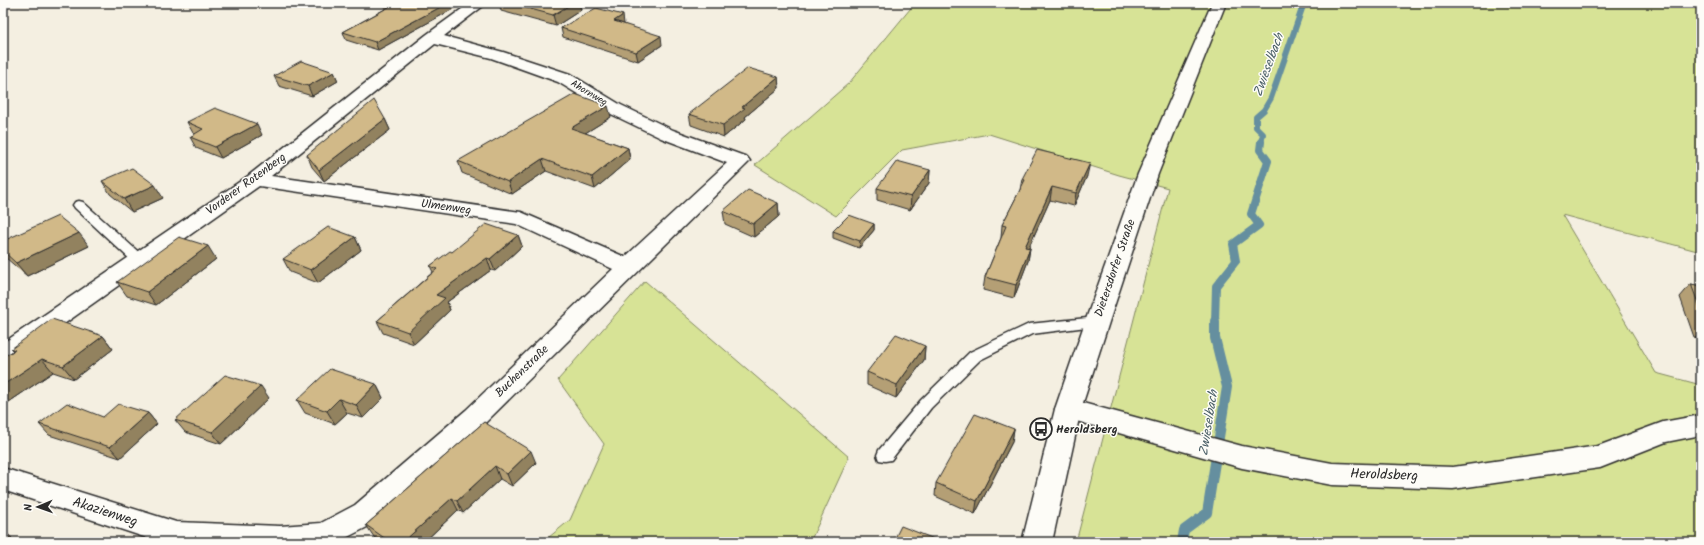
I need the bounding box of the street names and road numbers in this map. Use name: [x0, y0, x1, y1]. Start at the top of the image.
street label: Ahornweg: [567, 76, 611, 110]
street label: Vorderer Rotenberg: [202, 148, 290, 220]
street label: Ulmenweg: [420, 194, 473, 220]
street label: Dietersdorfer Straße: [1089, 216, 1141, 319]
street label: Buchenstraße: [491, 340, 554, 402]
street label: Heroldsberg: [1350, 463, 1418, 487]
street label: Akazienweg: [70, 491, 140, 533]

